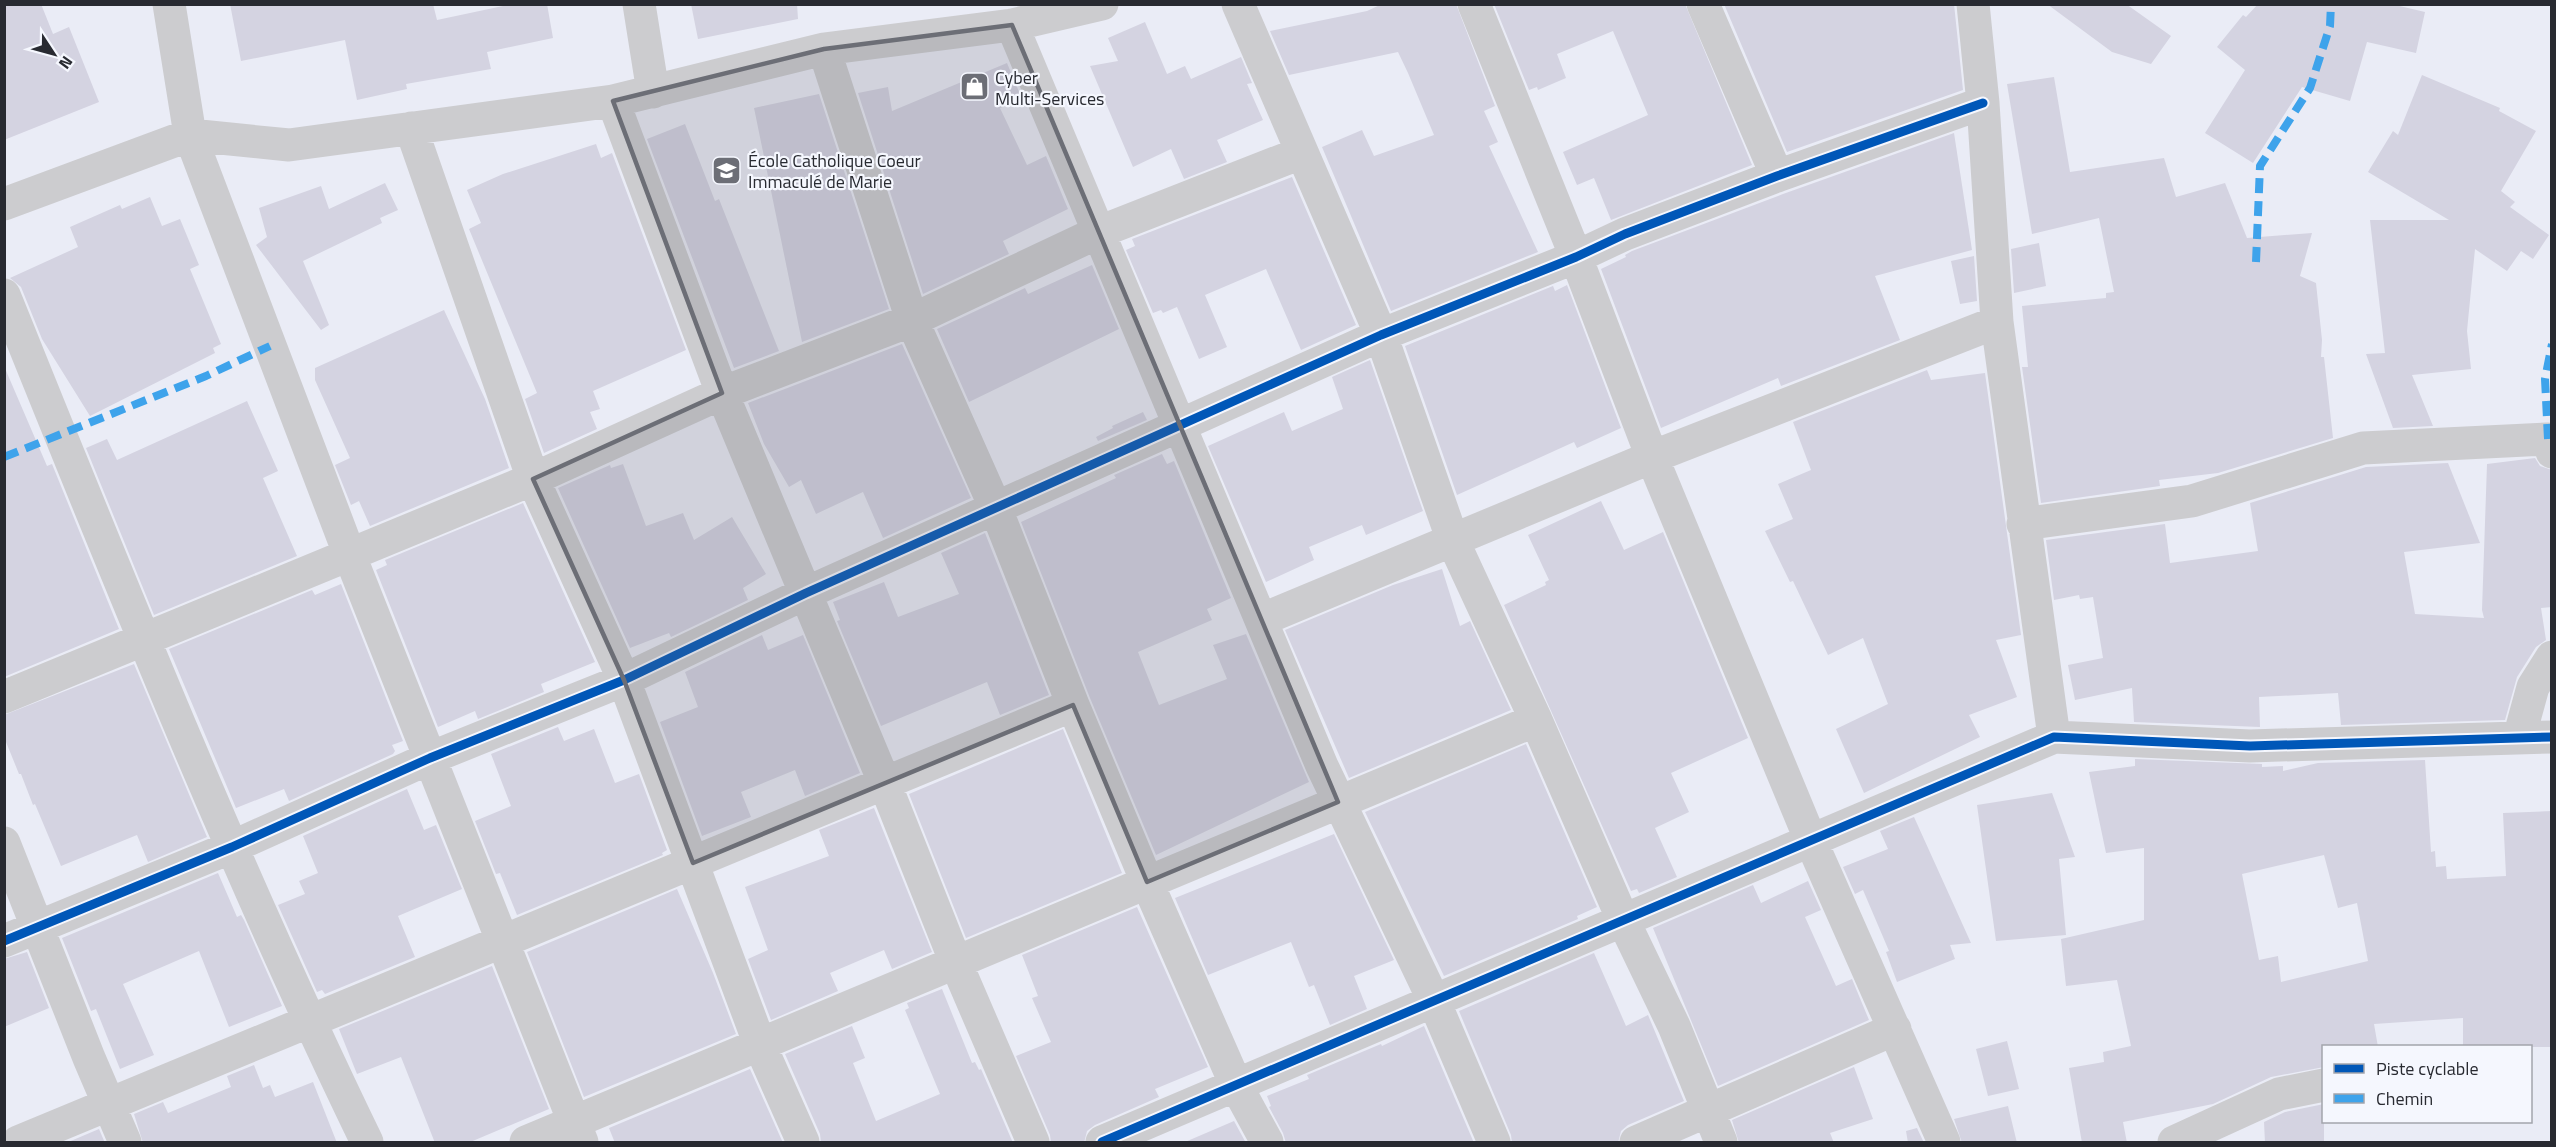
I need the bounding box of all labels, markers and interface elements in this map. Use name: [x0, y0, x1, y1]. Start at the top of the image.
north arrow: [24, 24, 84, 84]
text: N: [53, 51, 79, 74]
place label: Cyber Multi-Services: [995, 64, 1104, 112]
shop icon: Cyber Multi-Services: [958, 71, 990, 103]
place label: École Catholique Coeur Immaculé de Marie: [748, 147, 921, 195]
school or university icon: École Catholique Coeur Immaculé de Marie: [711, 154, 743, 186]
legend: [2322, 1045, 2532, 1123]
text: Piste cyclable: [2376, 1055, 2478, 1082]
text: Chemin: [2376, 1085, 2433, 1112]

